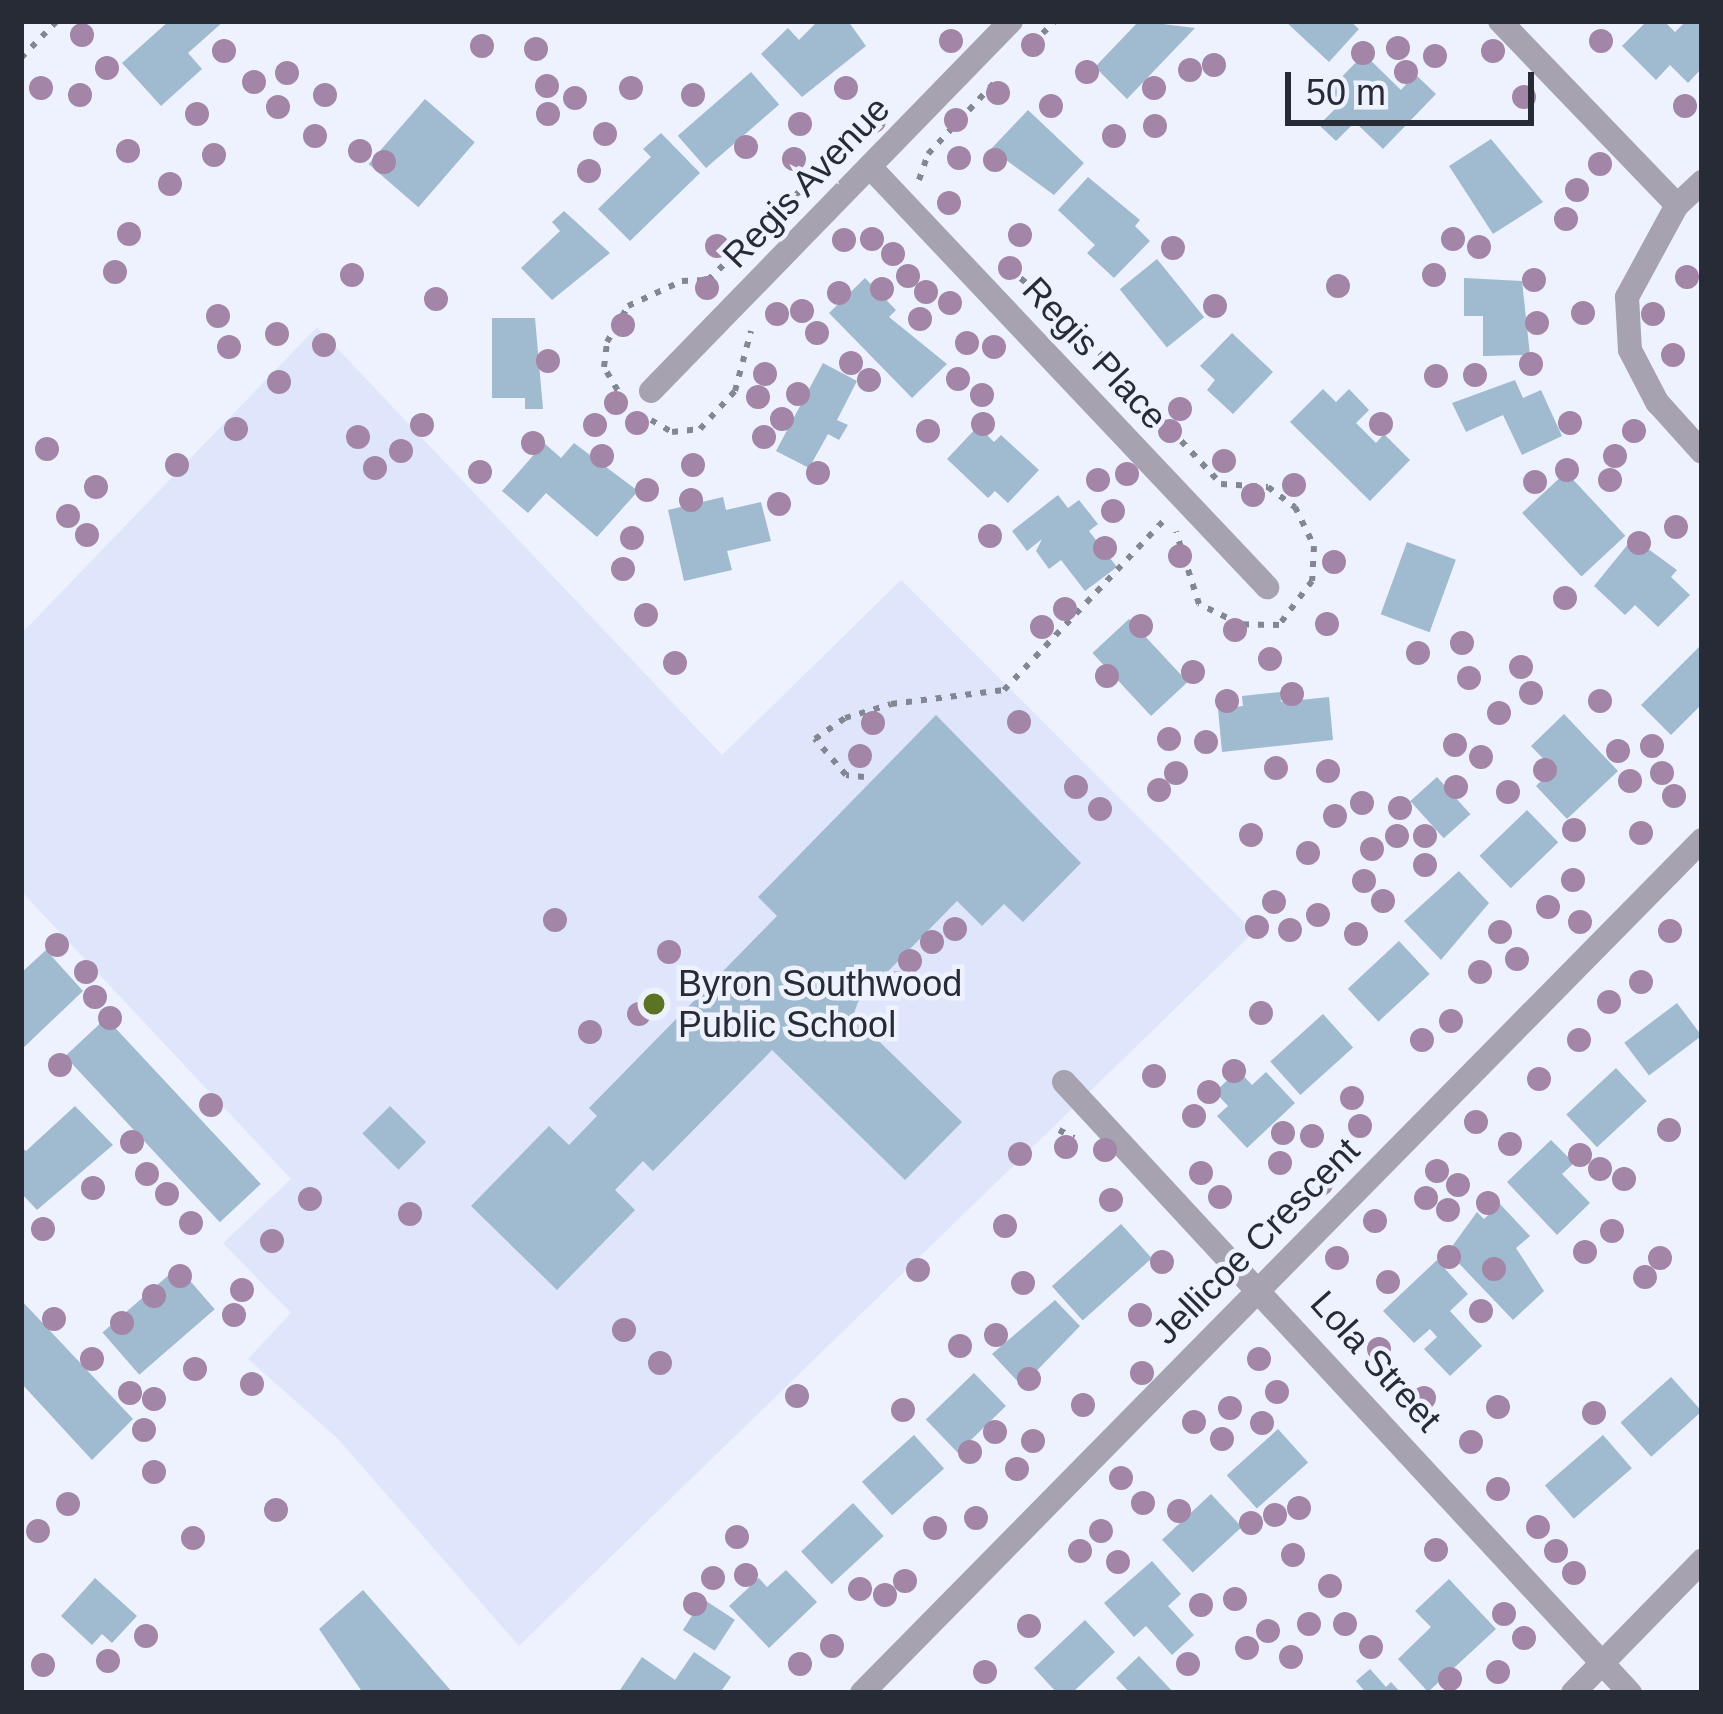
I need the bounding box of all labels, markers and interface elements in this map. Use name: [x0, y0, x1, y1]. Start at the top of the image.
scale bar: [1291, 48, 1540, 122]
text: 50 m: [1306, 72, 1386, 113]
street label: Regis Avenue: [713, 87, 899, 277]
street label: Regis Place: [1014, 268, 1176, 438]
place label: Byron Southwood Public School: [678, 961, 962, 1046]
marker: Byron Southwood Public School: [641, 991, 667, 1017]
street label: Jellicoe Crescent: [1144, 1129, 1368, 1353]
street label: Lola Street: [1302, 1282, 1450, 1440]

